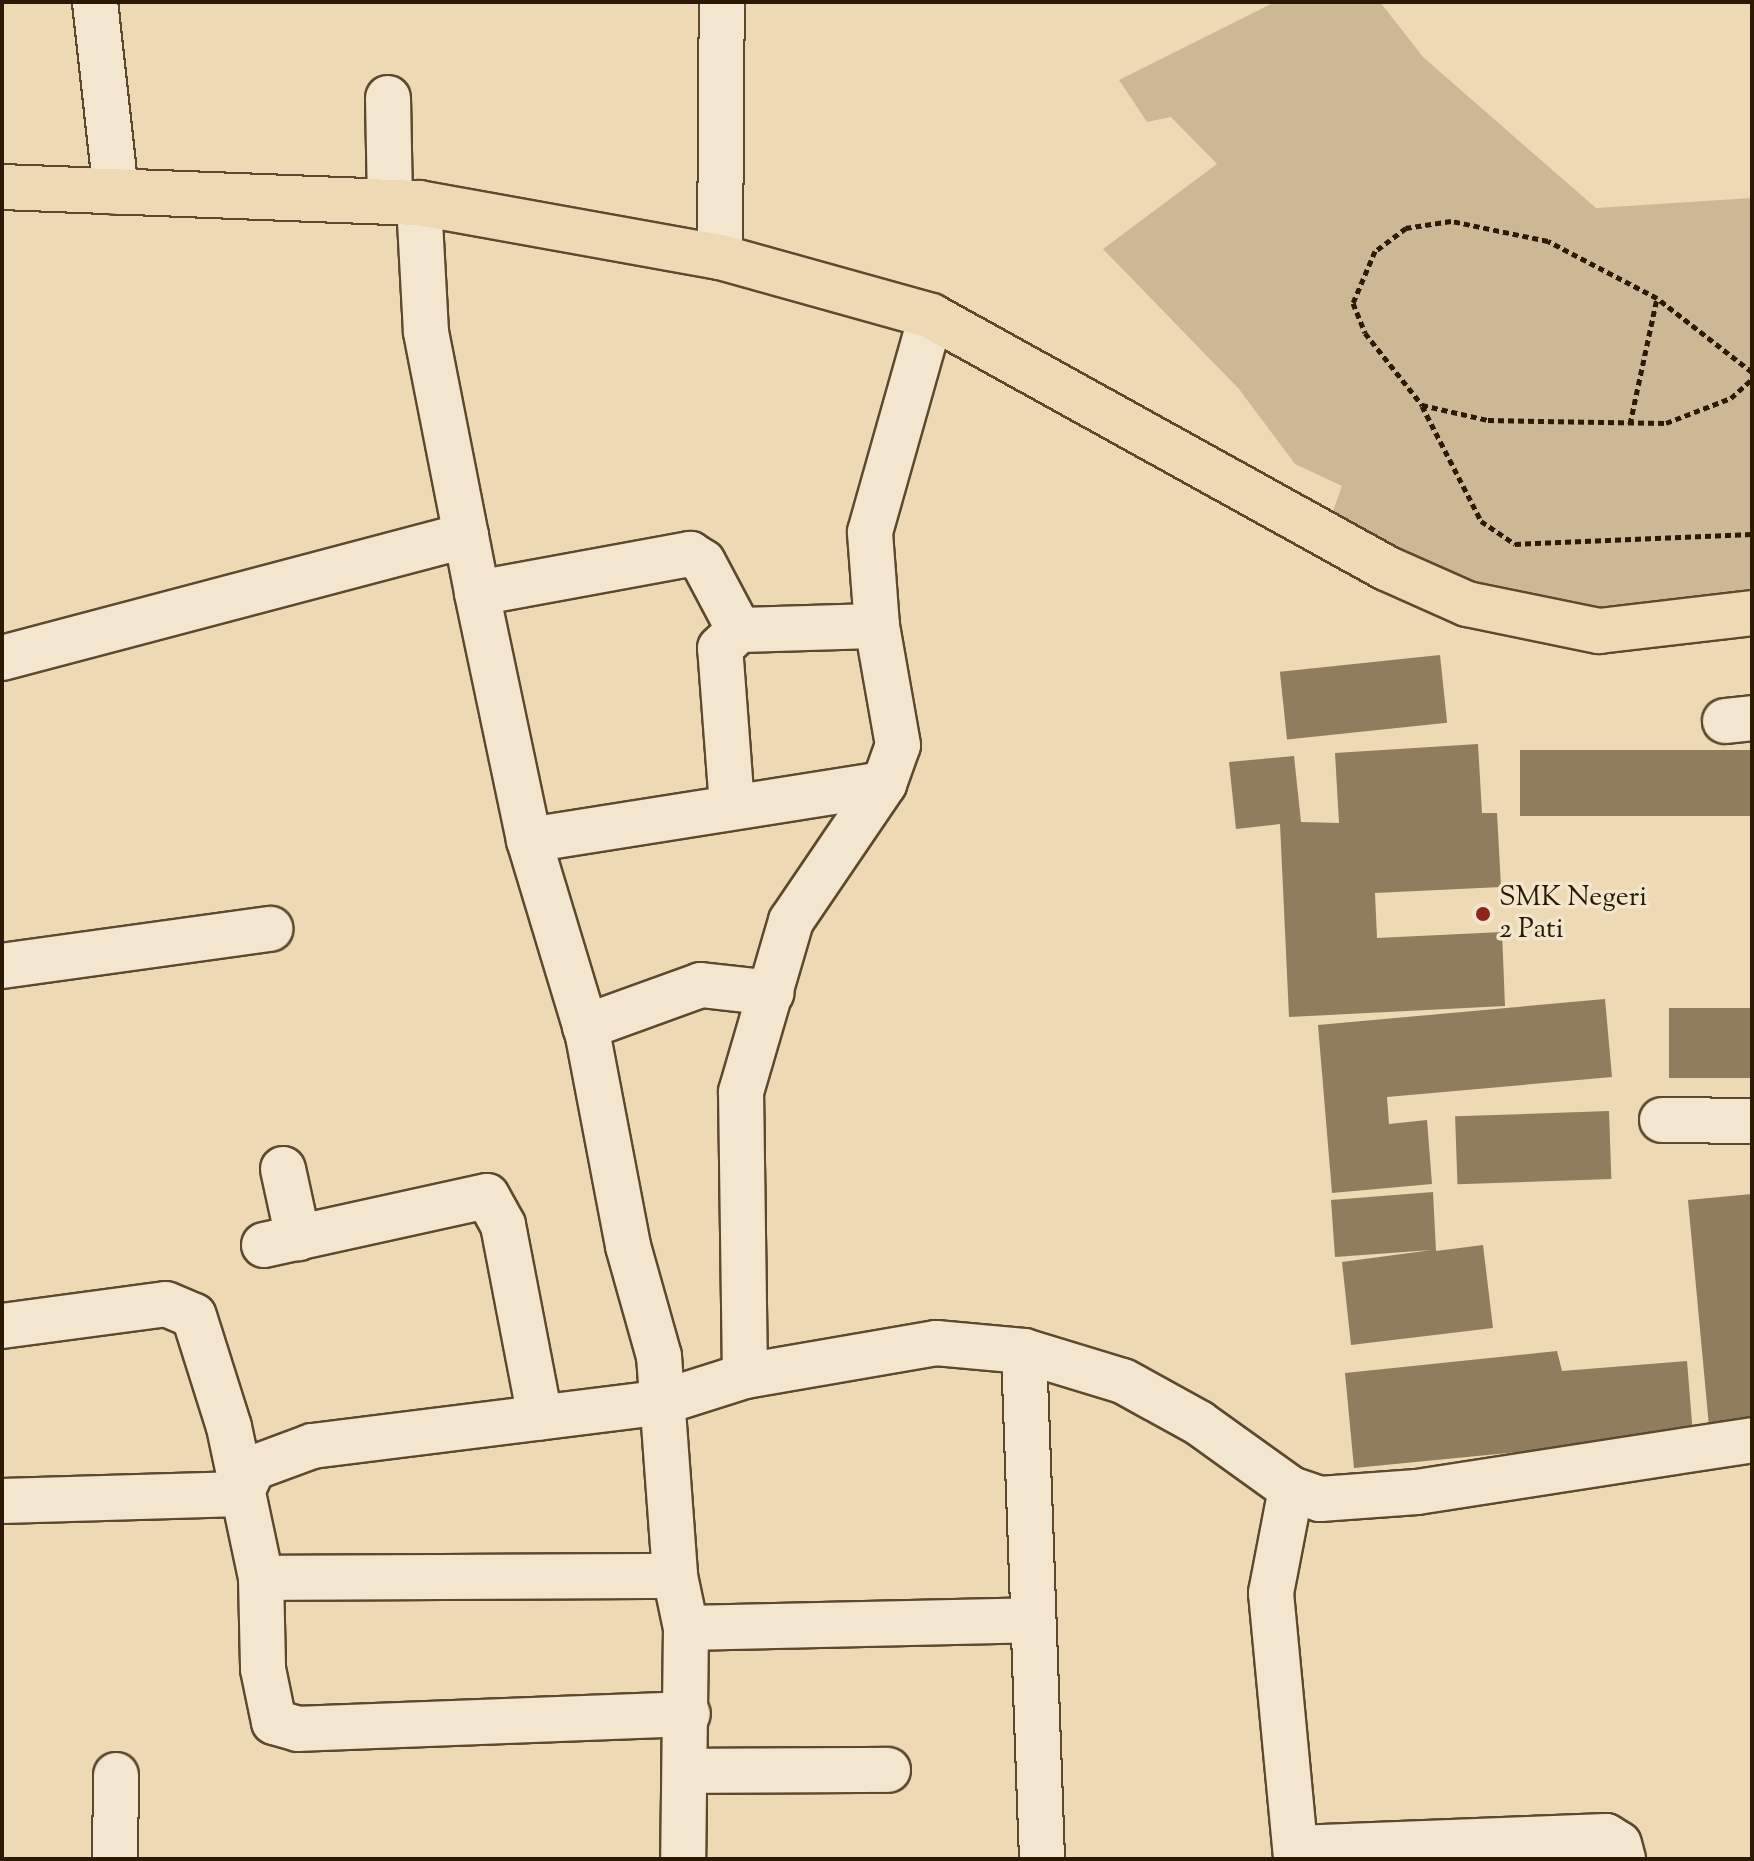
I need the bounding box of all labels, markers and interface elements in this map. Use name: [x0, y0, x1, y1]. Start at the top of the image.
place label: SMK Negeri 2 Pati: [1499, 881, 1647, 947]
marker: SMK Negeri 2 Pati: [1474, 905, 1492, 923]

